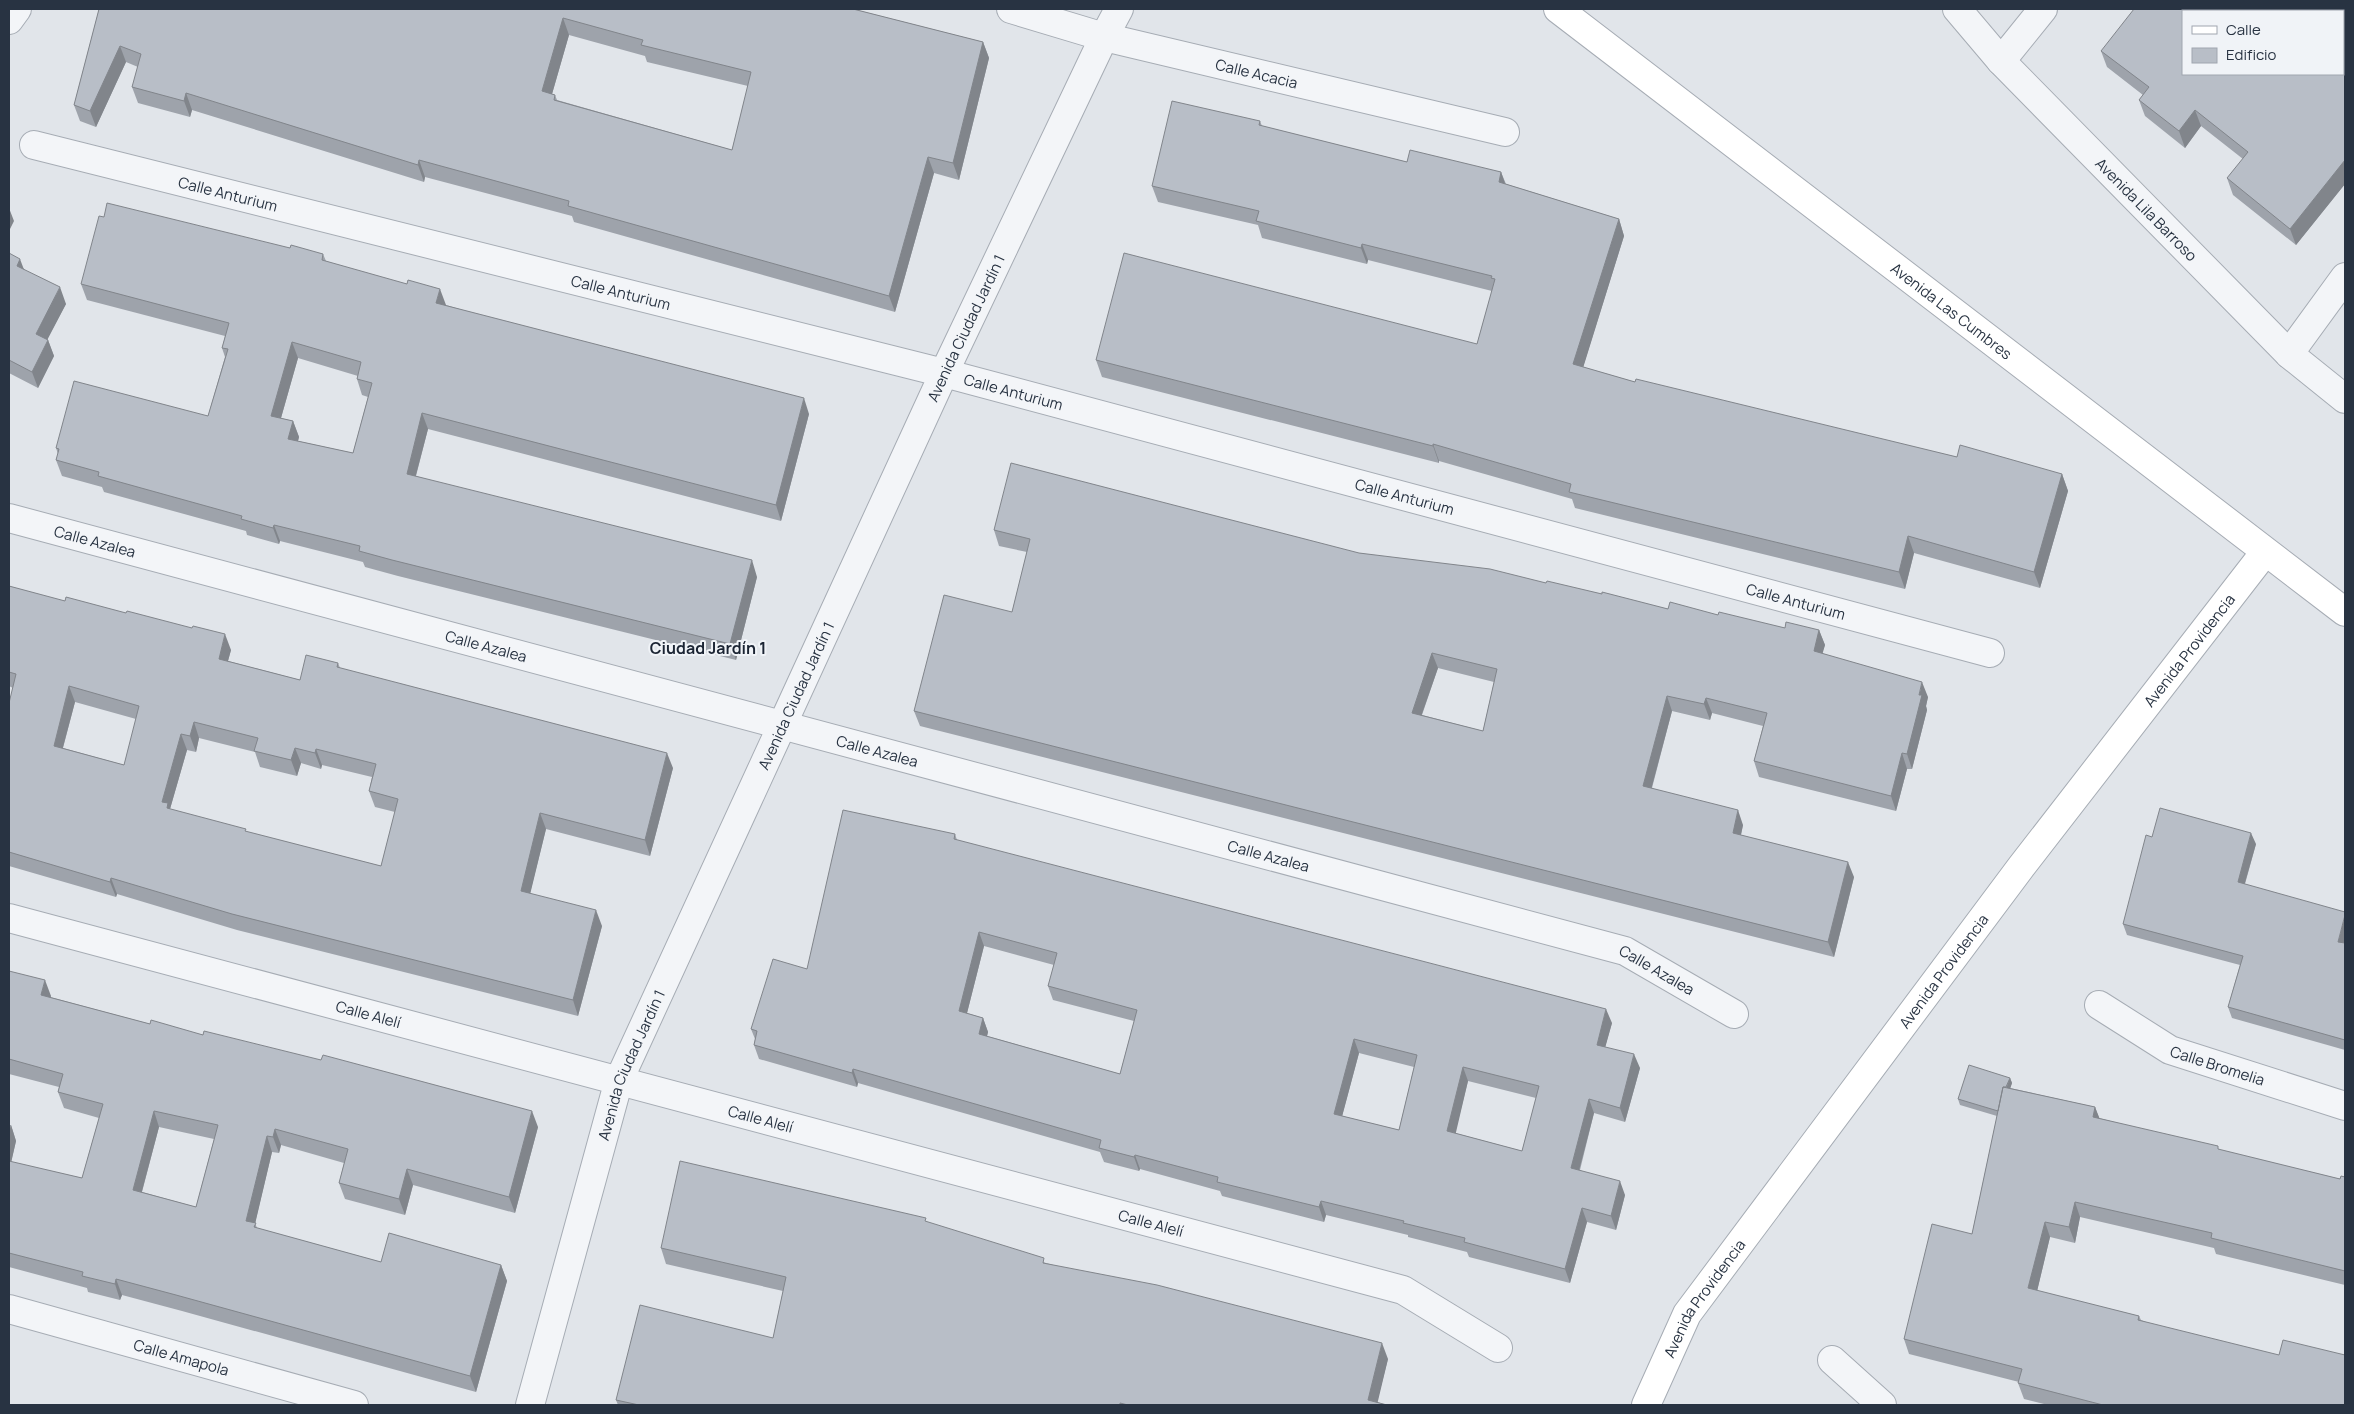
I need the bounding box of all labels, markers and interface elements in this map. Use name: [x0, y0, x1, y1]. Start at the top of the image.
legend: [2182, 10, 2344, 75]
text: Calle: [2226, 19, 2261, 40]
text: Edificio: [2226, 44, 2277, 65]
street label: Calle Acacia: [1213, 53, 1300, 93]
street label: Avenida Lila Barroso: [2091, 153, 2202, 266]
street label: Calle Anturium: [176, 171, 280, 216]
street label: Avenida Ciudad Jardín 1: [922, 251, 1009, 405]
street label: Avenida Las Cumbres: [1887, 257, 2017, 364]
street label: Calle Anturium: [569, 269, 673, 315]
street label: Calle Anturium: [962, 368, 1065, 415]
street label: Calle Anturium: [1353, 473, 1457, 520]
street label: Calle Azalea: [52, 520, 138, 562]
street label: Calle Anturium: [1744, 578, 1848, 624]
street label: Avenida Providencia: [2138, 589, 2239, 711]
street label: Avenida Ciudad Jardín 1: [753, 618, 839, 773]
street label: Calle Azalea: [443, 625, 529, 667]
district label: Ciudad Jardín 1: [650, 637, 766, 659]
street label: Calle Azalea: [834, 730, 921, 772]
street label: Calle Azalea: [1225, 835, 1312, 876]
street label: Avenida Providencia: [1894, 910, 1993, 1032]
street label: Calle Azalea: [1616, 939, 1699, 1000]
street label: Avenida Ciudad Jardín 1: [592, 986, 670, 1143]
street label: Calle Alelí: [333, 995, 404, 1033]
street label: Calle Bromelia: [2168, 1040, 2267, 1090]
street label: Calle Alelí: [726, 1100, 796, 1137]
street label: Calle Alelí: [1116, 1204, 1186, 1242]
street label: Avenida Providencia: [1658, 1235, 1750, 1361]
street label: Calle Amapola: [131, 1334, 232, 1380]

